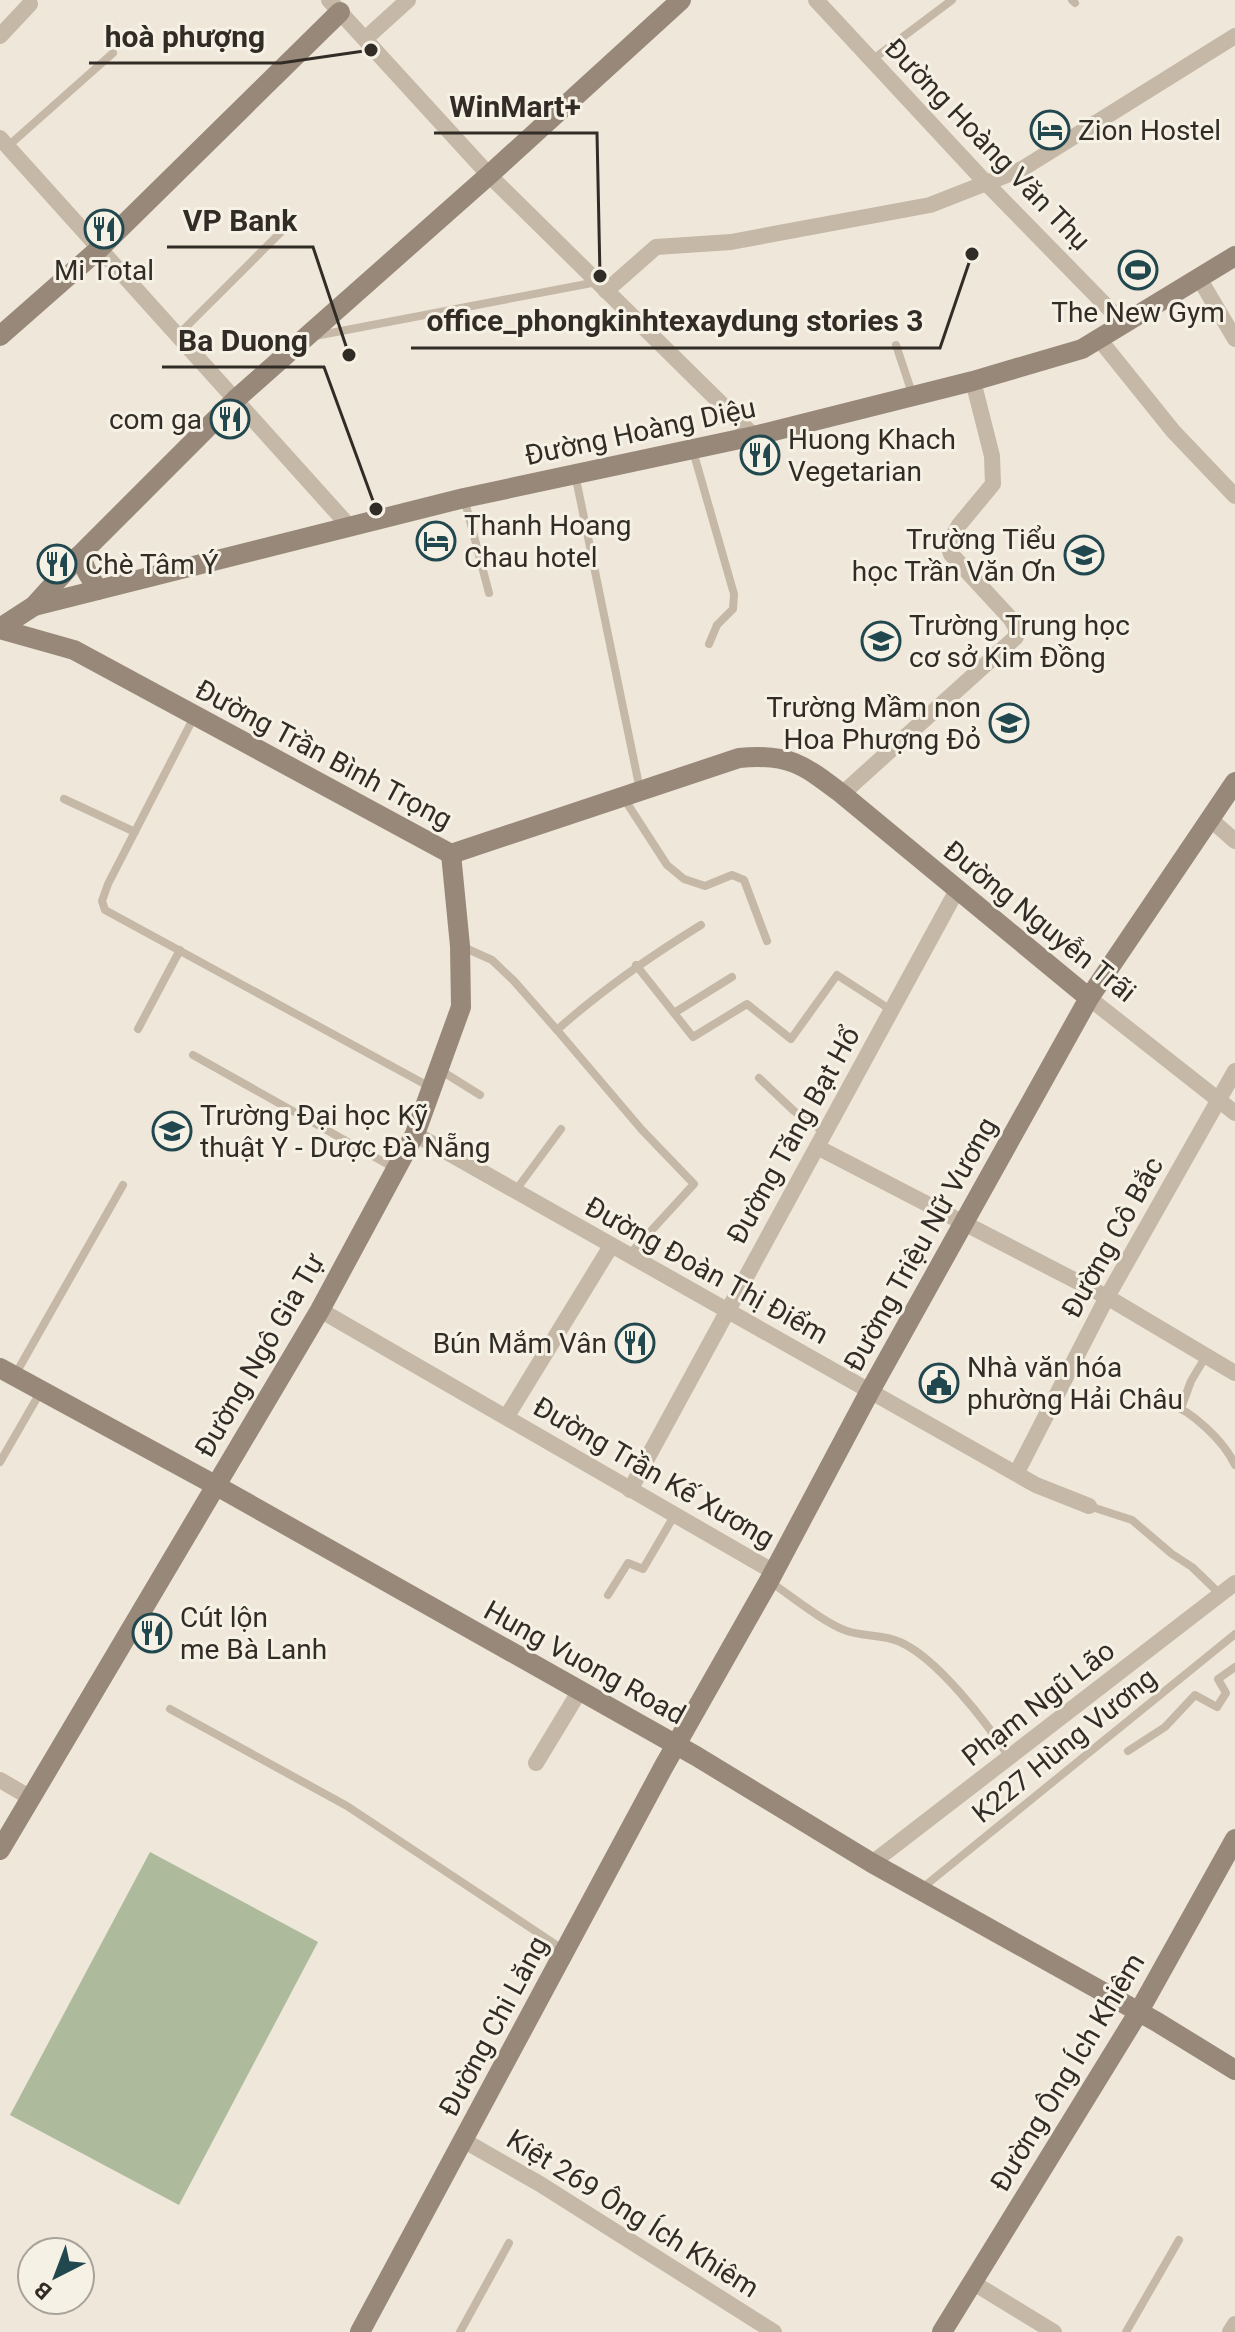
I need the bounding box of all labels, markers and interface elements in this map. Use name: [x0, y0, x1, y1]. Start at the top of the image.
callout: hoà phượng: [89, 9, 281, 63]
text: hoà phượng: [105, 19, 265, 54]
street label: Đường Hoàng Văn Thụ: [878, 32, 1097, 257]
callout: WinMart+: [434, 79, 597, 133]
text: WinMart+: [449, 89, 581, 124]
hotel icon: Zion Hostel: [1029, 109, 1071, 151]
place label: Zion Hostel: [1078, 114, 1221, 147]
callout: VP Bank: [167, 193, 313, 247]
text: VP Bank: [183, 203, 298, 238]
restaurant icon: Mi Total: [83, 208, 125, 250]
sports icon: The New Gym: [1117, 249, 1159, 291]
place label: Mi Total: [54, 254, 154, 287]
callout: office_phongkinhtexaydung stories 3: [411, 294, 940, 348]
place label: The New Gym: [1051, 296, 1225, 329]
text: office_phongkinhtexaydung stories 3: [427, 303, 923, 338]
callout: Ba Duong: [162, 313, 324, 367]
text: Ba Duong: [178, 323, 308, 358]
street label: Đường Hoàng Diệu: [522, 391, 758, 472]
restaurant icon: com ga: [209, 398, 251, 440]
place label: com ga: [109, 403, 202, 436]
place label: Huong Khach Vegetarian: [788, 423, 956, 488]
restaurant icon: Huong Khach Vegetarian: [739, 434, 781, 476]
place label: Thanh Hoang Chau hotel: [464, 509, 632, 574]
hotel icon: Thanh Hoang Chau hotel: [415, 520, 457, 562]
place label: Trường Tiểu học Trần Văn Ơn: [852, 523, 1056, 588]
school or university icon: Trường Tiểu học Trần Văn Ơn: [1063, 534, 1105, 576]
restaurant icon: Chè Tâm Ý: [36, 543, 78, 585]
place label: Chè Tâm Ý: [85, 548, 219, 581]
place label: Trường Trung học cơ sở Kim Đồng: [909, 609, 1130, 674]
school or university icon: Trường Trung học cơ sở Kim Đồng: [860, 620, 902, 662]
street label: Đường Trần Bình Trọng: [190, 673, 458, 836]
place label: Trường Mầm non Hoa Phượng Đỏ: [766, 691, 981, 756]
school or university icon: Trường Mầm non Hoa Phượng Đỏ: [988, 702, 1030, 744]
street label: Đường Nguyễn Trãi: [937, 834, 1142, 1009]
street label: Đường Tăng Bạt Hổ: [720, 1021, 867, 1249]
place label: Trường Đại học Kỹ thuật Y - Dược Đà Nẵng: [200, 1099, 490, 1164]
school or university icon: Trường Đại học Kỹ thuật Y - Dược Đà Nẵng: [151, 1110, 193, 1152]
street label: Đường Triệu Nữ Vương: [837, 1112, 1004, 1377]
street label: Đường Cô Bắc: [1055, 1151, 1170, 1323]
street label: Đường Đoàn Thị Điểm: [579, 1190, 834, 1351]
street label: Đường Ngô Gia Tự: [188, 1247, 331, 1463]
restaurant icon: Bún Mắm Vân: [614, 1322, 656, 1364]
place label: Bún Mắm Vân: [433, 1327, 607, 1360]
place label: Nhà văn hóa phường Hải Châu: [967, 1351, 1183, 1416]
public building icon: Nhà văn hóa phường Hải Châu: [918, 1362, 960, 1404]
street label: Đường Trần Kế Xương: [527, 1390, 780, 1555]
street label: Hung Vuong Road: [478, 1594, 691, 1731]
place label: Cút lộn me Bà Lanh: [180, 1601, 327, 1666]
restaurant icon: Cút lộn me Bà Lanh: [131, 1612, 173, 1654]
street label: Phạm Ngũ Lão: [956, 1634, 1121, 1773]
street label: K227 Hùng Vương: [966, 1661, 1163, 1830]
street label: Đường Chi Lăng: [432, 1931, 555, 2122]
street label: Đường Ông Ích Khiêm: [983, 1947, 1151, 2197]
street label: Kiệt 269 Ông Ích Khiêm: [501, 2122, 765, 2304]
north arrow: [16, 2236, 96, 2316]
text: B: [29, 2277, 57, 2304]

